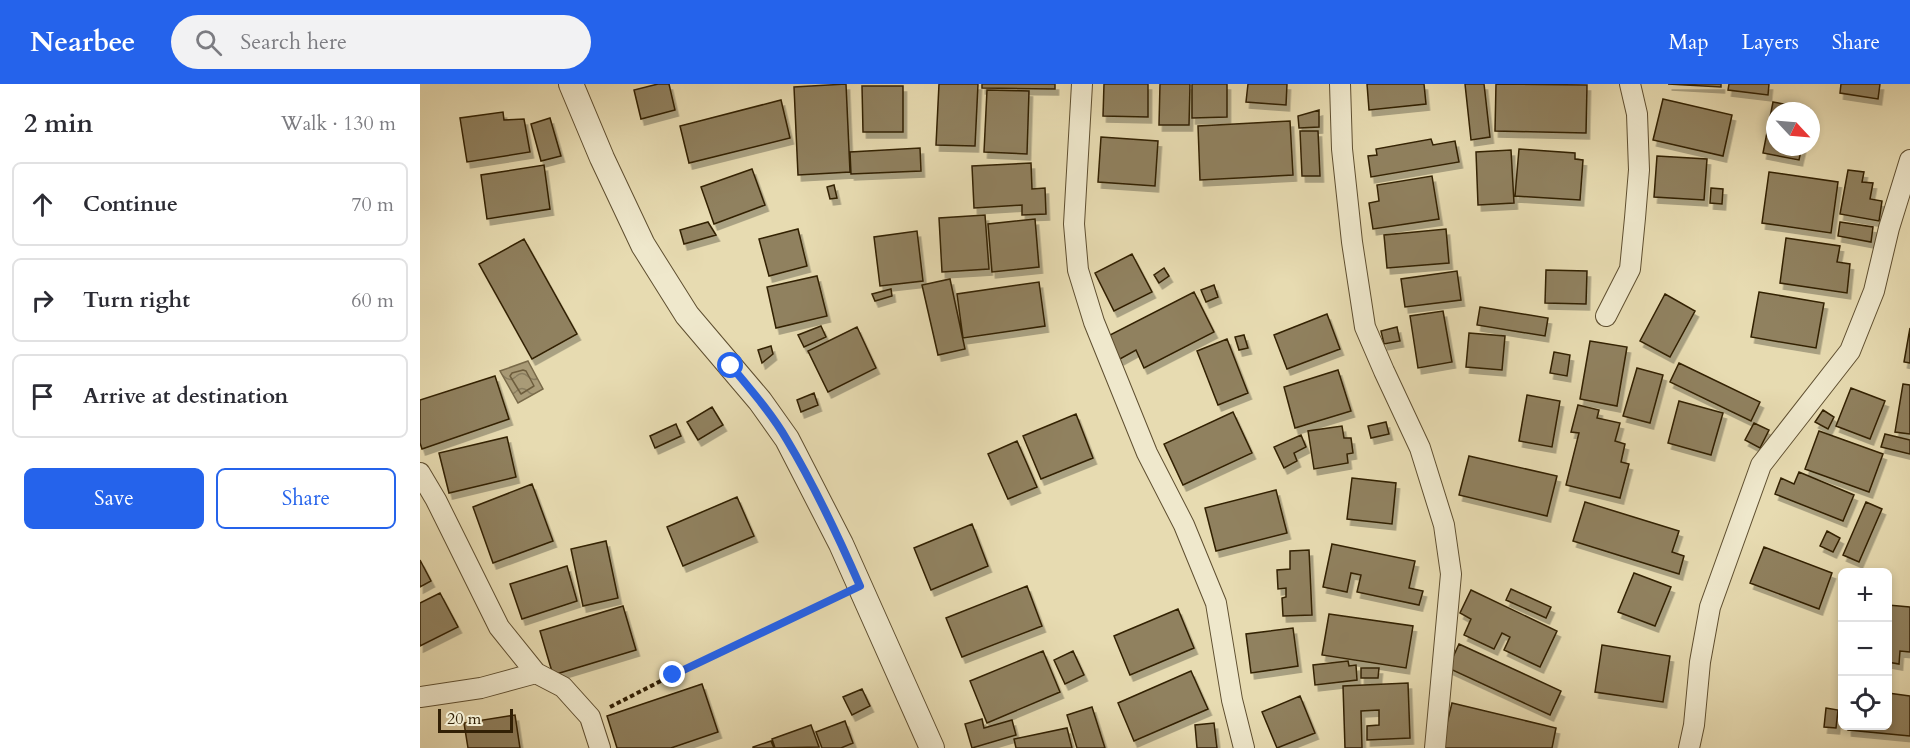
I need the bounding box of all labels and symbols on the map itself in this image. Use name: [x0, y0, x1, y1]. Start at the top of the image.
north arrow: [1766, 102, 1820, 156]
route start: [717, 352, 743, 378]
route end: [659, 661, 685, 687]
scale bar: [438, 706, 513, 734]

